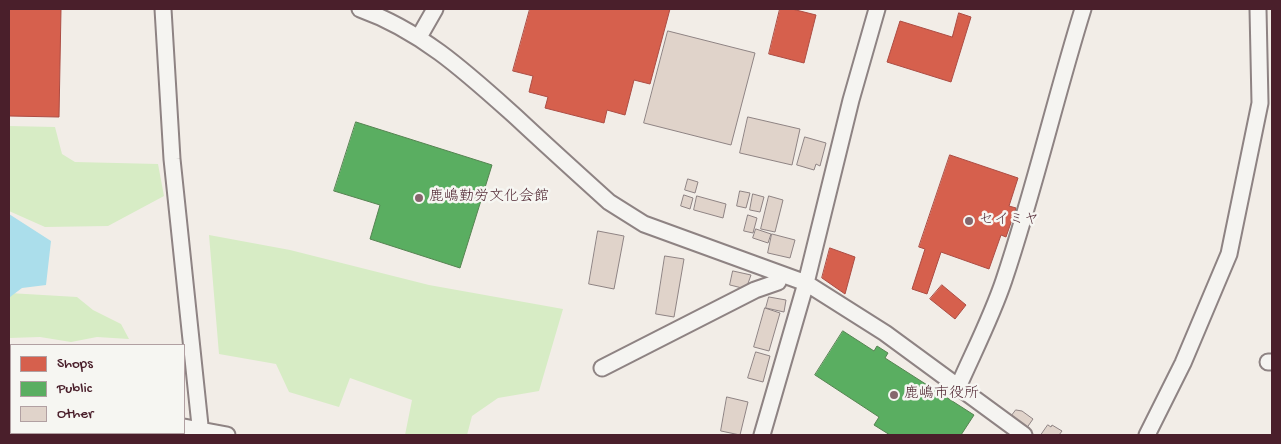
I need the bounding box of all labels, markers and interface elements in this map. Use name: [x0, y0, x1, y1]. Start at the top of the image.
place label: 鹿嶋勤労文化会館: [429, 189, 549, 207]
marker: 鹿嶋勤労文化会館: [413, 192, 425, 204]
place label: セイミヤ: [979, 212, 1039, 230]
marker: セイミヤ: [963, 215, 975, 227]
legend: [10, 344, 185, 434]
text: Shops: [57, 355, 93, 373]
text: Public: [57, 380, 92, 398]
place label: 鹿嶋市役所: [904, 386, 979, 404]
marker: 鹿嶋市役所: [888, 389, 900, 401]
text: Other: [57, 405, 93, 423]

